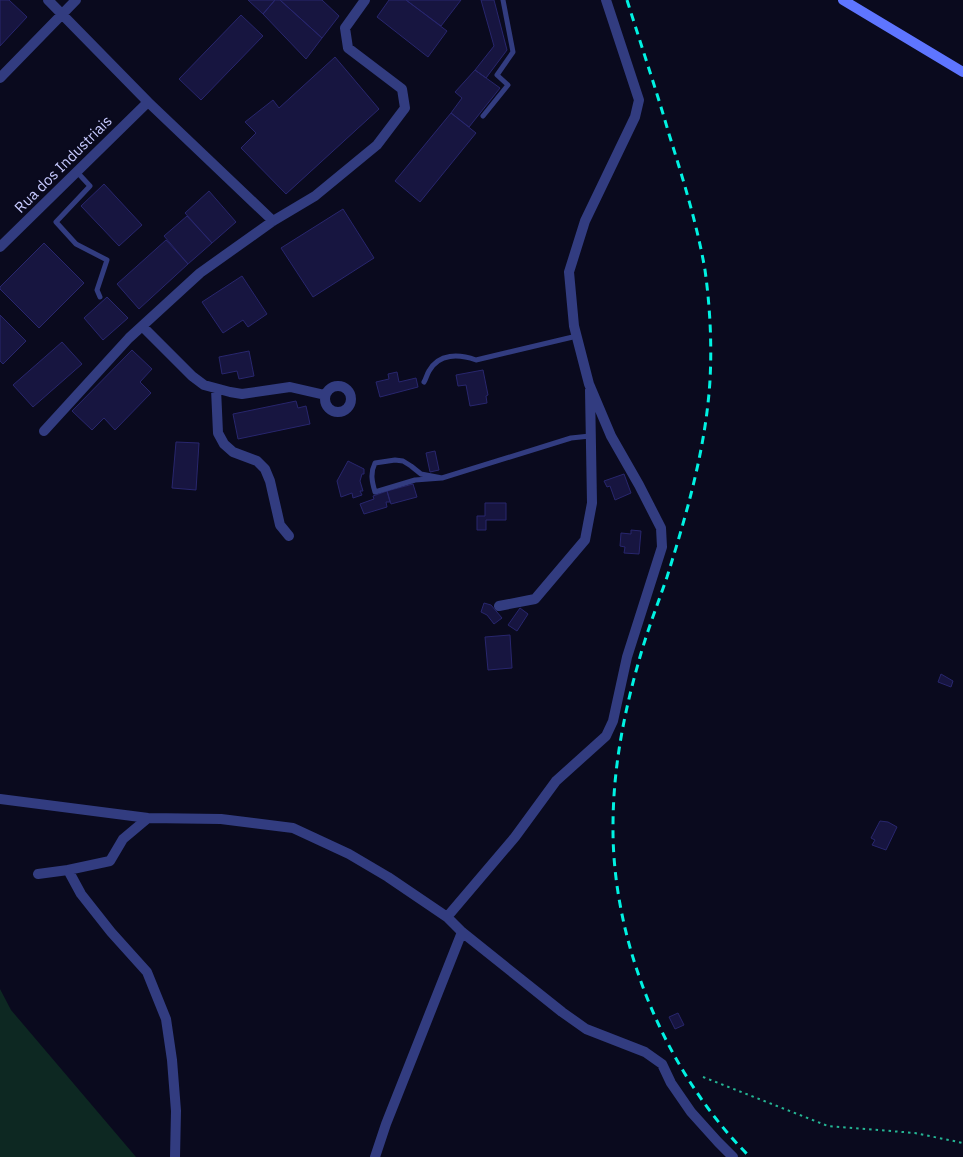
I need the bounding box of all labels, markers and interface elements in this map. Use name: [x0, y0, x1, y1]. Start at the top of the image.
street label: Rua dos Industriais: [10, 111, 116, 217]

